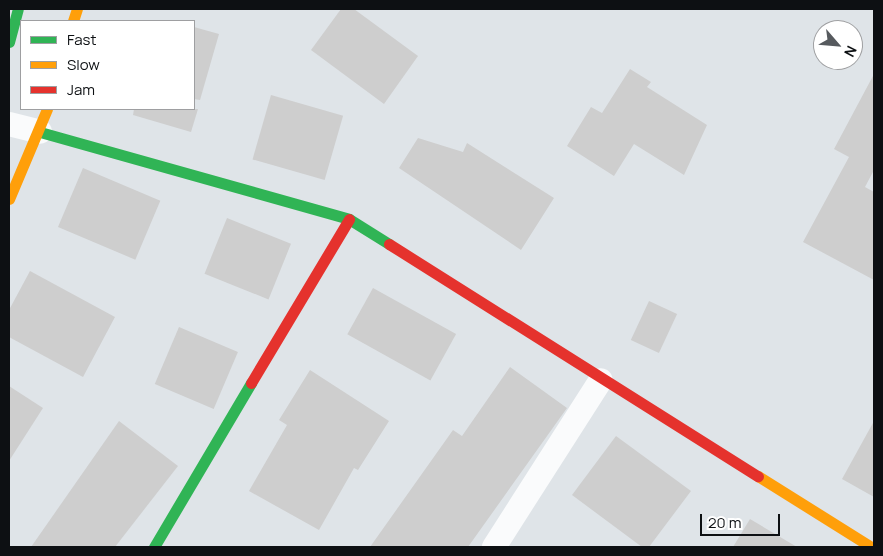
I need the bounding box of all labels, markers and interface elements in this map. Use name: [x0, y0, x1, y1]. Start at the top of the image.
legend: [20, 20, 195, 110]
north arrow: [813, 20, 863, 70]
text: Fast: [67, 29, 96, 50]
text: N: [840, 43, 862, 60]
text: Slow: [67, 54, 100, 75]
text: Jam: [67, 79, 95, 100]
scale bar: [703, 504, 783, 536]
text: 20 m: [708, 512, 741, 533]

